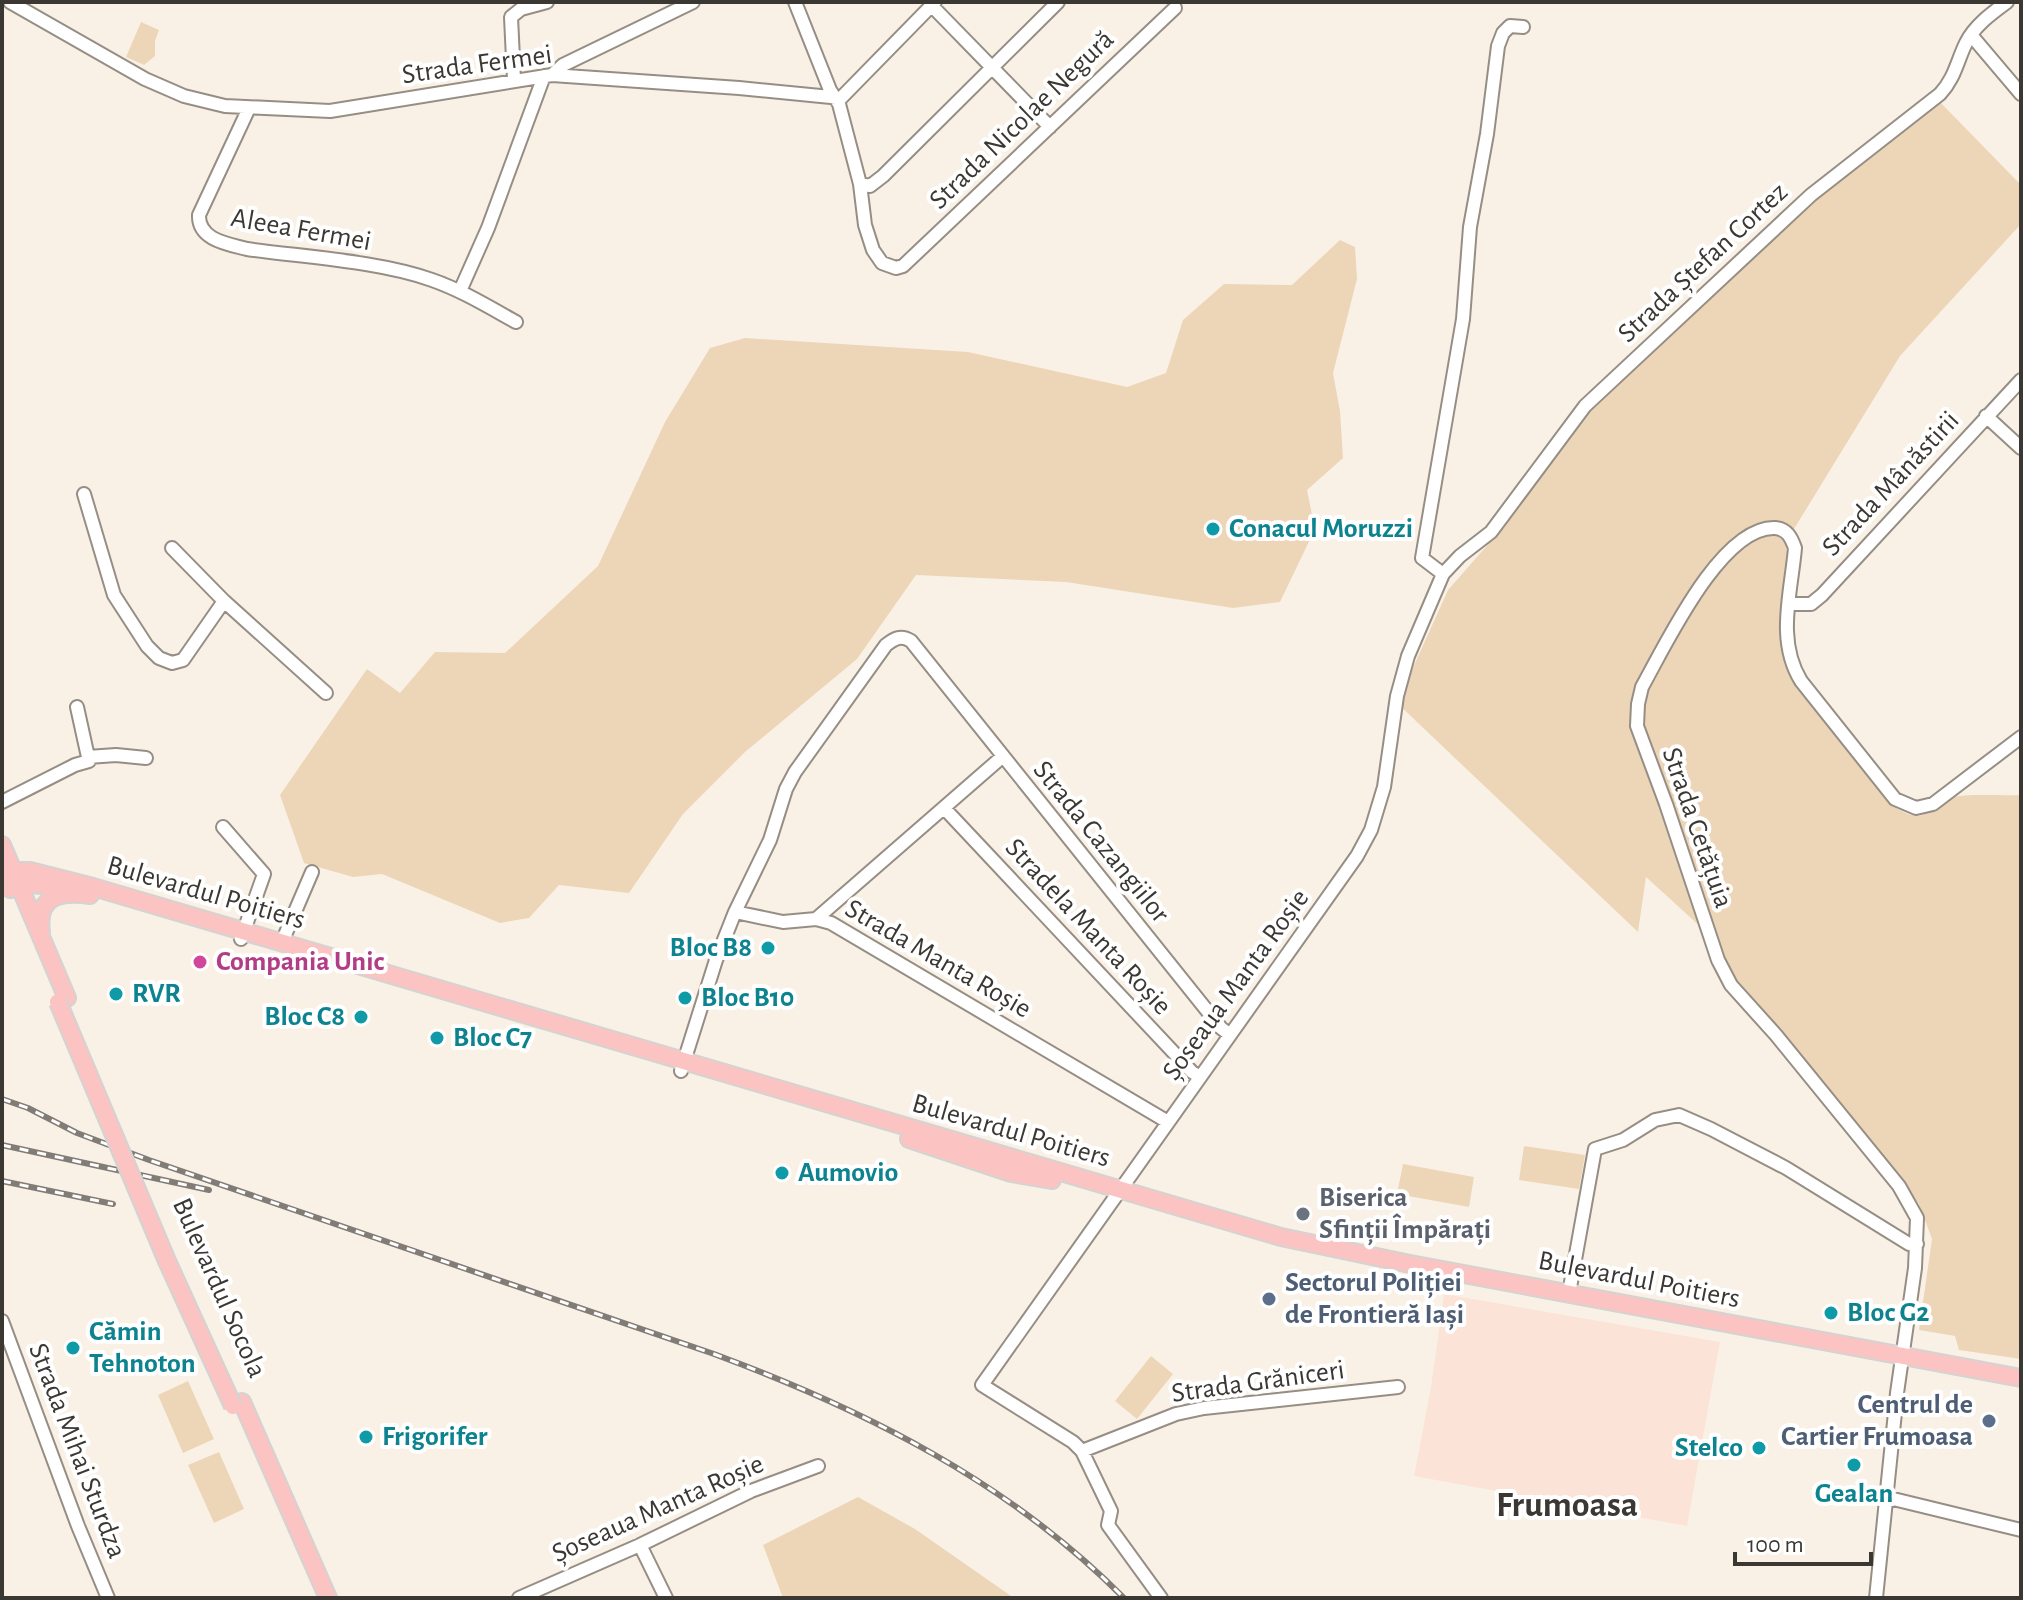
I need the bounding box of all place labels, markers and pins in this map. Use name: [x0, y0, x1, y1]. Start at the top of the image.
place label: Conacul Moruzzi: [1229, 515, 1413, 543]
marker: Conacul Moruzzi: [1204, 520, 1222, 538]
place label: Bloc B8: [670, 934, 752, 962]
marker: Bloc B8: [759, 939, 777, 957]
place label: Compania Unic: [216, 948, 384, 976]
marker: Compania Unic: [191, 953, 209, 971]
place label: RVR: [132, 980, 181, 1008]
place label: Bloc B10: [701, 984, 794, 1012]
marker: RVR: [107, 985, 125, 1003]
marker: Bloc B10: [676, 989, 694, 1007]
place label: Bloc C8: [264, 1003, 345, 1031]
marker: Bloc C8: [352, 1008, 370, 1026]
place label: Bloc C7: [453, 1024, 532, 1052]
marker: Bloc C7: [428, 1029, 446, 1047]
place label: Aumovio: [798, 1159, 898, 1187]
marker: Aumovio: [773, 1164, 791, 1182]
place label: Biserica Sfinții Împărați: [1319, 1184, 1491, 1246]
marker: Biserica Sfinții Împărați: [1294, 1205, 1312, 1223]
place label: Sectorul Poliției de Frontieră Iași: [1285, 1269, 1464, 1331]
marker: Sectorul Poliției de Frontieră Iași: [1260, 1290, 1278, 1308]
place label: Bloc G2: [1847, 1299, 1929, 1327]
marker: Bloc G2: [1822, 1304, 1840, 1322]
place label: Cămin Tehnoton: [89, 1318, 196, 1378]
marker: Cămin Tehnoton: [64, 1339, 82, 1357]
place label: Centrul de Cartier Frumoasa: [1781, 1391, 1973, 1451]
marker: Centrul de Cartier Frumoasa: [1980, 1412, 1998, 1430]
place label: Frigorifer: [382, 1423, 488, 1451]
marker: Frigorifer: [357, 1428, 375, 1446]
place label: Stelco: [1675, 1434, 1743, 1462]
marker: Stelco: [1750, 1439, 1768, 1457]
marker: Gealan: [1845, 1456, 1863, 1474]
place label: Gealan: [1815, 1480, 1893, 1508]

